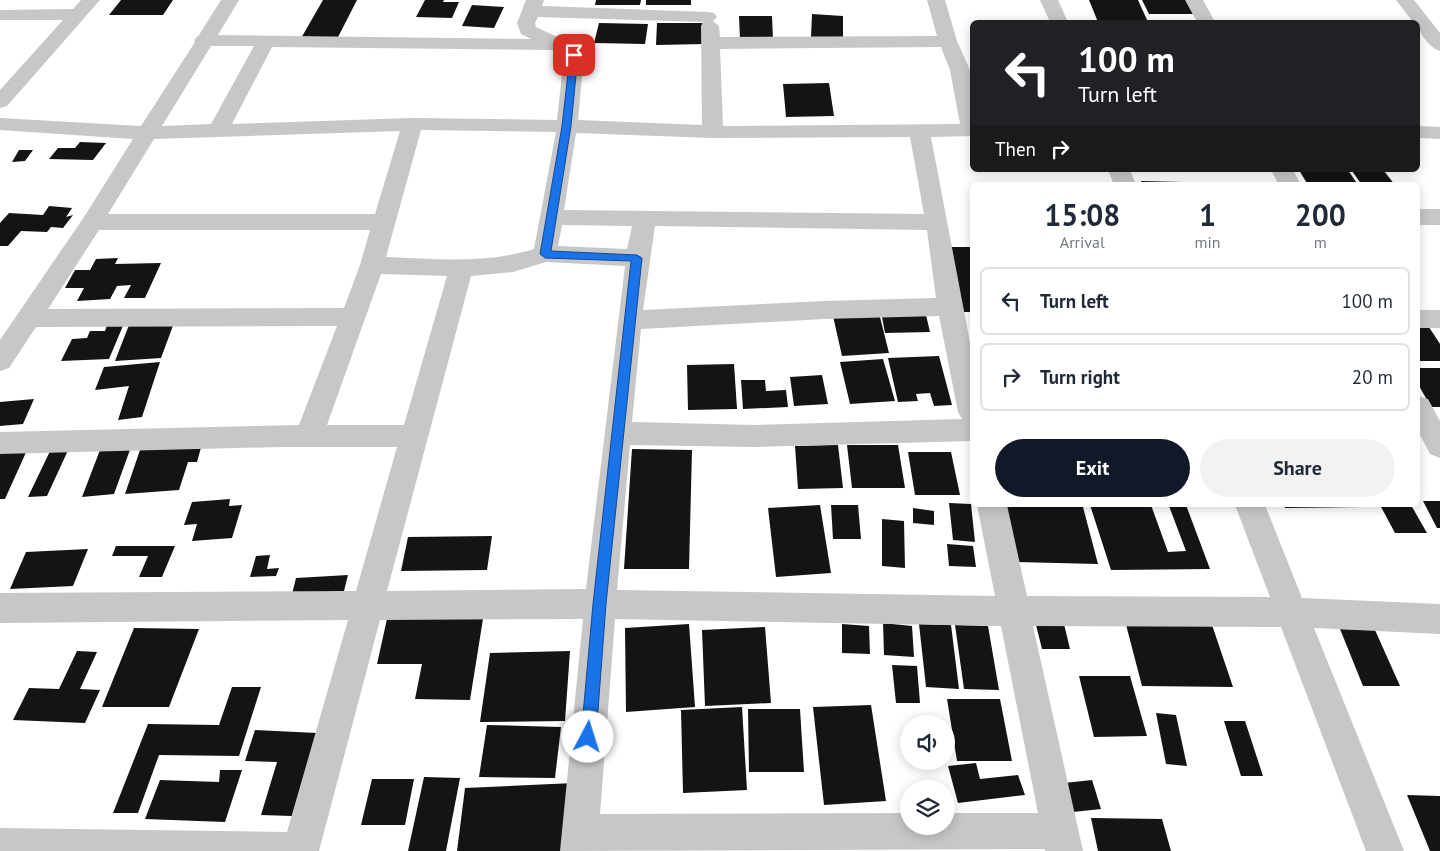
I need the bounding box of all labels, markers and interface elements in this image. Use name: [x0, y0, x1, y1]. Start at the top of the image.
pin: [553, 34, 595, 76]
text: 100 m: [1078, 36, 1175, 82]
icon: left: [995, 40, 1060, 105]
icon: arrive: [560, 41, 588, 69]
text: Turn left: [1078, 80, 1157, 108]
icon: right: [1046, 135, 1074, 163]
text: Then: [995, 137, 1036, 161]
text: 15:08: [1044, 195, 1120, 234]
text: 1: [1199, 195, 1216, 234]
text: 200: [1295, 195, 1346, 234]
text: Arrival: [1060, 232, 1105, 252]
text: min: [1195, 232, 1221, 252]
text: m: [1314, 232, 1327, 252]
icon: left: [997, 287, 1025, 315]
text: Turn left: [1040, 289, 1109, 313]
text: 100 m: [1341, 289, 1393, 313]
icon: right: [997, 363, 1025, 391]
text: Turn right: [1040, 365, 1120, 389]
text: 20 m: [1352, 365, 1393, 389]
button: Exit: [995, 439, 1190, 497]
button: Share: [1200, 439, 1395, 497]
position arrow: [561, 710, 613, 762]
map controls: [900, 715, 955, 835]
button: sound: [900, 715, 955, 770]
button: layers: [900, 780, 955, 835]

